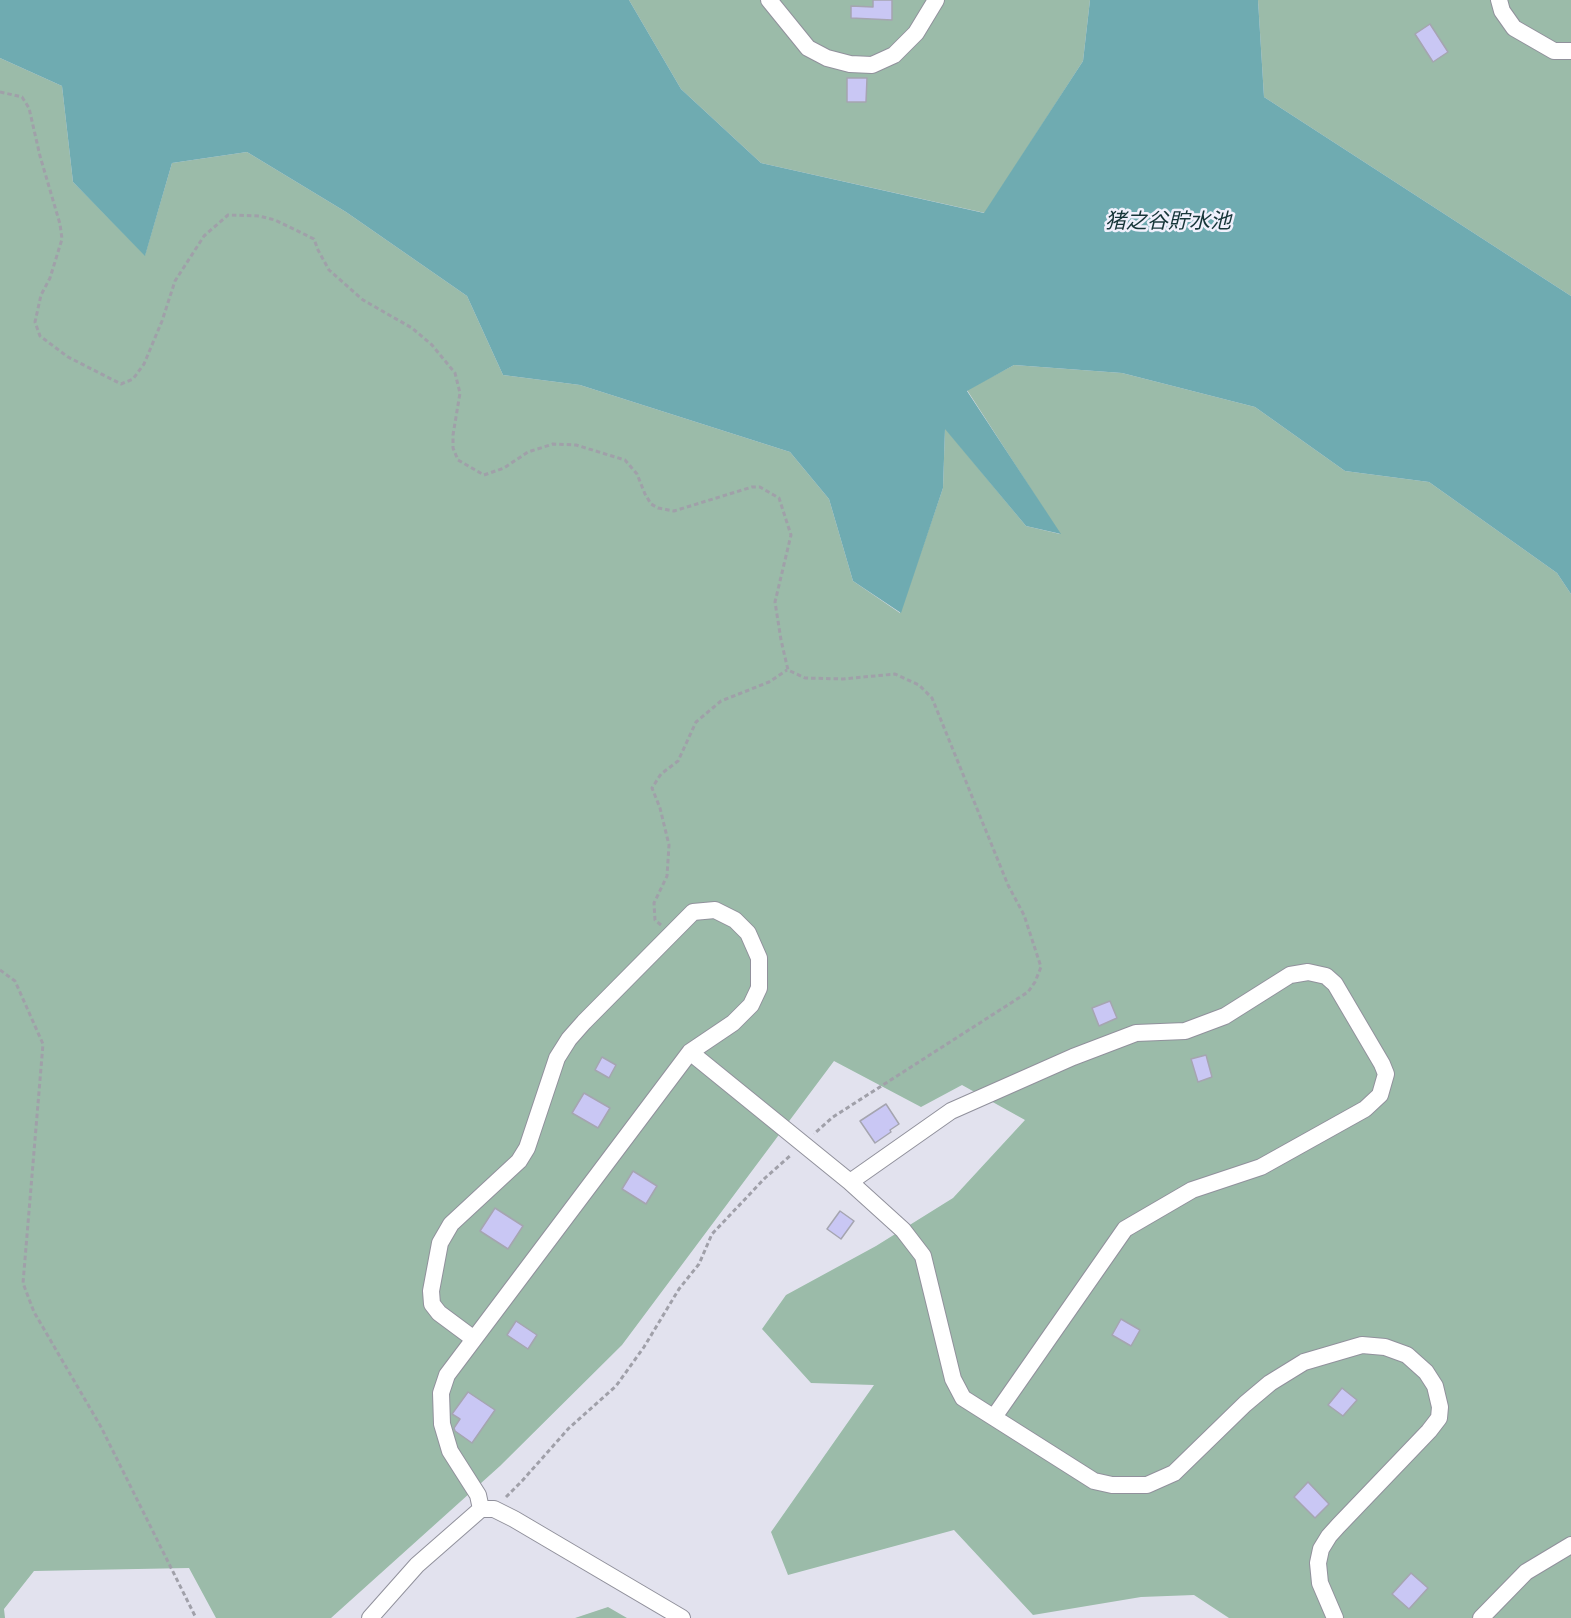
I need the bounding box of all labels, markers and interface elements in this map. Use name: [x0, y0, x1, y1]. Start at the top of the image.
water label: 猪之谷貯水池: [1105, 209, 1231, 235]

